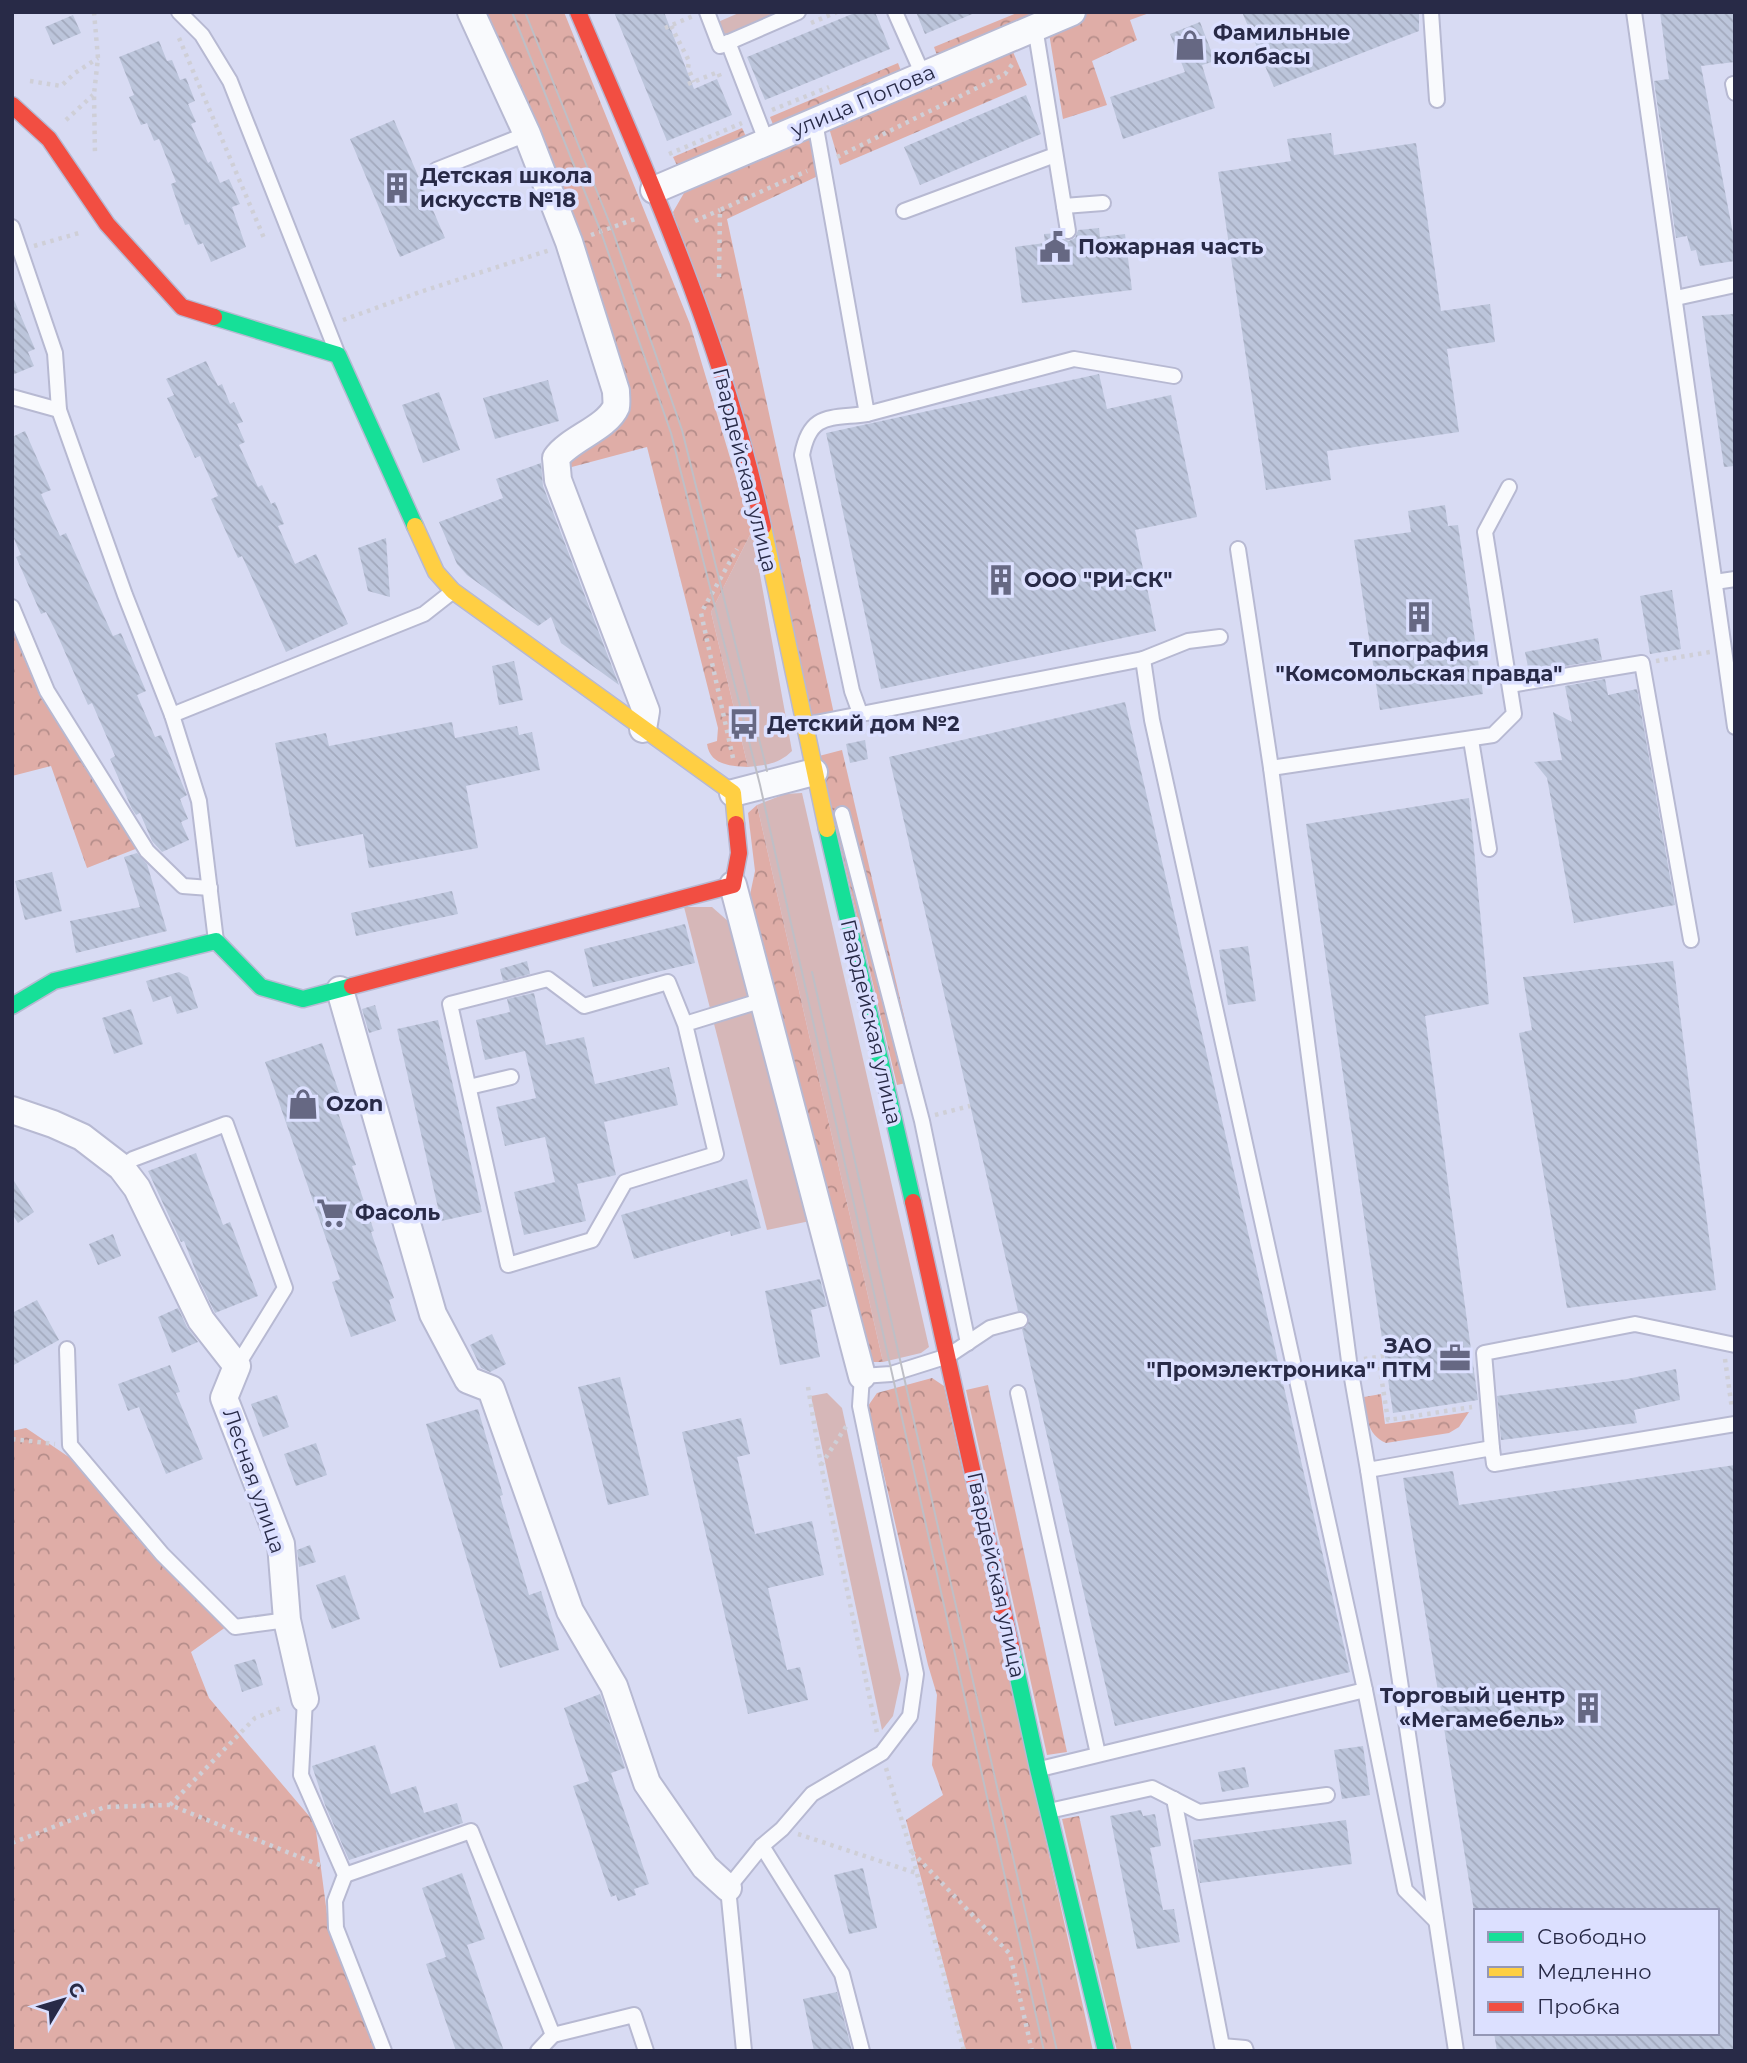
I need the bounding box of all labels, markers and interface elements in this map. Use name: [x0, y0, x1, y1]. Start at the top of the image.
place label: Фамильные колбасы: [1213, 20, 1350, 69]
shop icon: Фамильные колбасы: [1173, 28, 1207, 62]
street label: улица Попова: [786, 59, 939, 143]
place label: Детская школа искусств №18: [420, 163, 593, 212]
building icon: Детская школа искусств №18: [380, 171, 414, 205]
public building icon: Пожарная часть: [1038, 230, 1072, 264]
place label: Пожарная часть: [1078, 234, 1264, 259]
street label: Гвардейская улица: [708, 365, 783, 575]
building icon: ООО "РИ-СК": [984, 563, 1018, 597]
place label: ООО "РИ-СК": [1024, 567, 1172, 592]
building icon: Типография "Комсомольская правда": [1402, 600, 1436, 634]
place label: Типография "Комсомольская правда": [1276, 637, 1562, 686]
bus stop icon: Детский дом №2: [727, 707, 761, 741]
place label: Детский дом №2: [767, 711, 960, 736]
street label: Гвардейская улица: [836, 917, 907, 1127]
shop icon: Ozon: [286, 1087, 320, 1121]
place label: Ozon: [326, 1091, 383, 1116]
supermarket icon: Фасоль: [315, 1196, 349, 1230]
place label: Фасоль: [355, 1200, 440, 1225]
place label: ЗАО "Промэлектроника" ПТМ: [1146, 1333, 1432, 1382]
office icon: ЗАО "Промэлектроника" ПТМ: [1438, 1341, 1472, 1375]
street label: Лесная улица: [218, 1405, 291, 1557]
street label: Гвардейская улица: [962, 1470, 1031, 1680]
place label: Торговый центр «Мегамебель»: [1380, 1683, 1565, 1732]
building icon: Торговый центр «Мегамебель»: [1571, 1691, 1605, 1725]
legend: [1474, 1909, 1719, 2035]
text: Свободно: [1537, 1924, 1647, 1949]
text: Медленно: [1537, 1959, 1652, 1984]
north arrow: [28, 1965, 98, 2035]
text: С: [63, 1977, 89, 2003]
text: Пробка: [1537, 1994, 1620, 2019]

